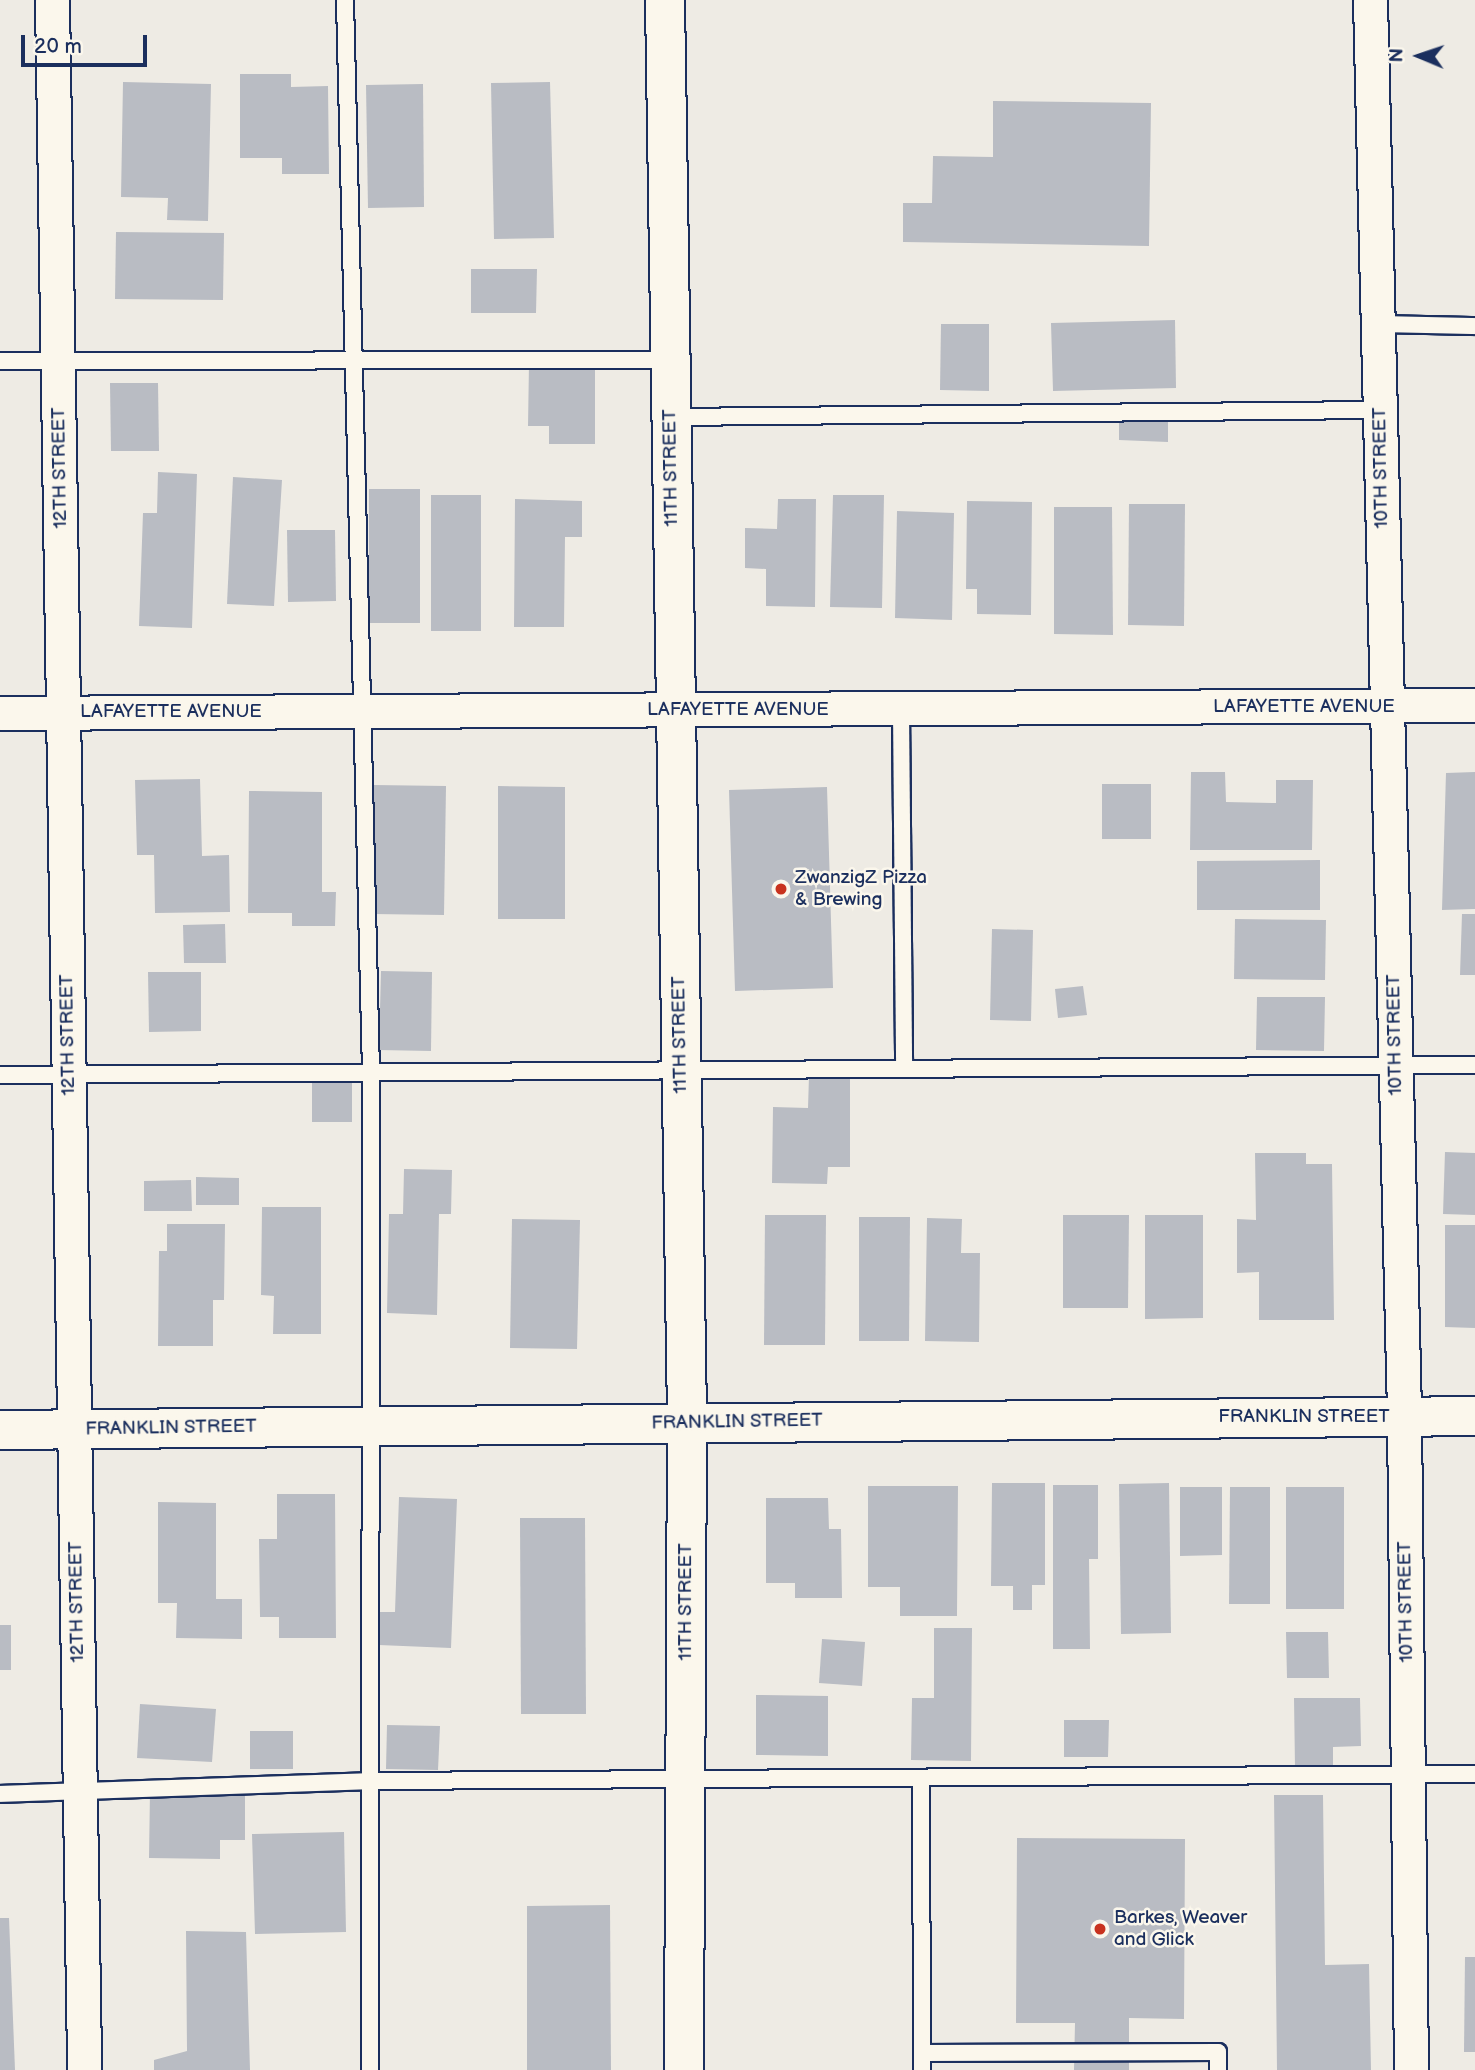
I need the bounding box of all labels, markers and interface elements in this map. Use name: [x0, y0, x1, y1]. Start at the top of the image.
scale bar: [24, 21, 150, 65]
north arrow: [1384, 21, 1454, 91]
text: 20 m: [34, 34, 82, 59]
text: N: [1386, 48, 1409, 63]
street label: 12TH STREET: [48, 407, 72, 529]
street label: 10TH STREET: [1369, 407, 1393, 529]
street label: 11TH STREET: [659, 409, 683, 527]
street label: LAFAYETTE AVENUE: [1213, 696, 1395, 718]
street label: LAFAYETTE AVENUE: [647, 699, 829, 721]
street label: LAFAYETTE AVENUE: [80, 701, 262, 723]
place label: ZwanzigZ Pizza & Brewing: [795, 867, 927, 911]
marker: ZwanzigZ Pizza & Brewing: [773, 881, 789, 897]
street label: 12TH STREET: [56, 974, 80, 1096]
street label: 10TH STREET: [1383, 974, 1407, 1096]
street label: 11TH STREET: [668, 976, 692, 1094]
street label: FRANKLIN STREET: [1218, 1406, 1390, 1428]
street label: FRANKLIN STREET: [651, 1409, 823, 1435]
street label: FRANKLIN STREET: [85, 1415, 257, 1441]
street label: 12TH STREET: [65, 1541, 89, 1663]
street label: 10TH STREET: [1394, 1541, 1418, 1663]
street label: 11TH STREET: [675, 1543, 697, 1661]
place label: Barkes, Weaver and Glick: [1114, 1907, 1248, 1951]
marker: Barkes, Weaver and Glick: [1092, 1921, 1108, 1937]

